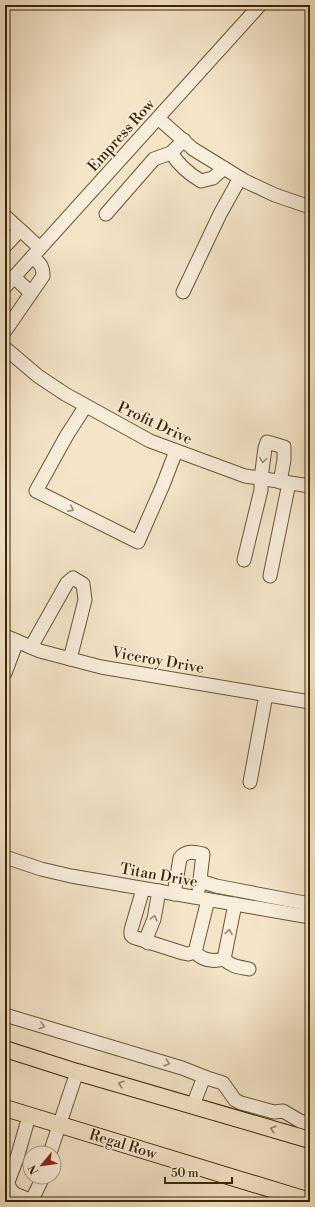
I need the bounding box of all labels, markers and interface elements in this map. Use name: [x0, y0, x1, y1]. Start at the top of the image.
street label: Empress Row: [84, 95, 159, 176]
street label: Profit Drive: [114, 398, 195, 449]
one-way arrow: [259, 457, 268, 463]
one-way arrow: [66, 504, 74, 511]
street label: Viceroy Drive: [109, 643, 205, 678]
street label: Titan Drive: [119, 859, 199, 892]
one-way arrow: [149, 914, 157, 921]
one-way arrow: [225, 929, 233, 935]
one-way arrow: [39, 1021, 46, 1030]
one-way arrow: [163, 1058, 170, 1067]
one-way arrow: [118, 1081, 124, 1089]
street label: Regal Row: [87, 1125, 160, 1164]
one-way arrow: [269, 1125, 276, 1134]
north arrow: [22, 1145, 62, 1185]
scale bar: [165, 1159, 232, 1185]
text: N: [26, 1162, 42, 1177]
text: 50 m: [171, 1166, 199, 1181]

